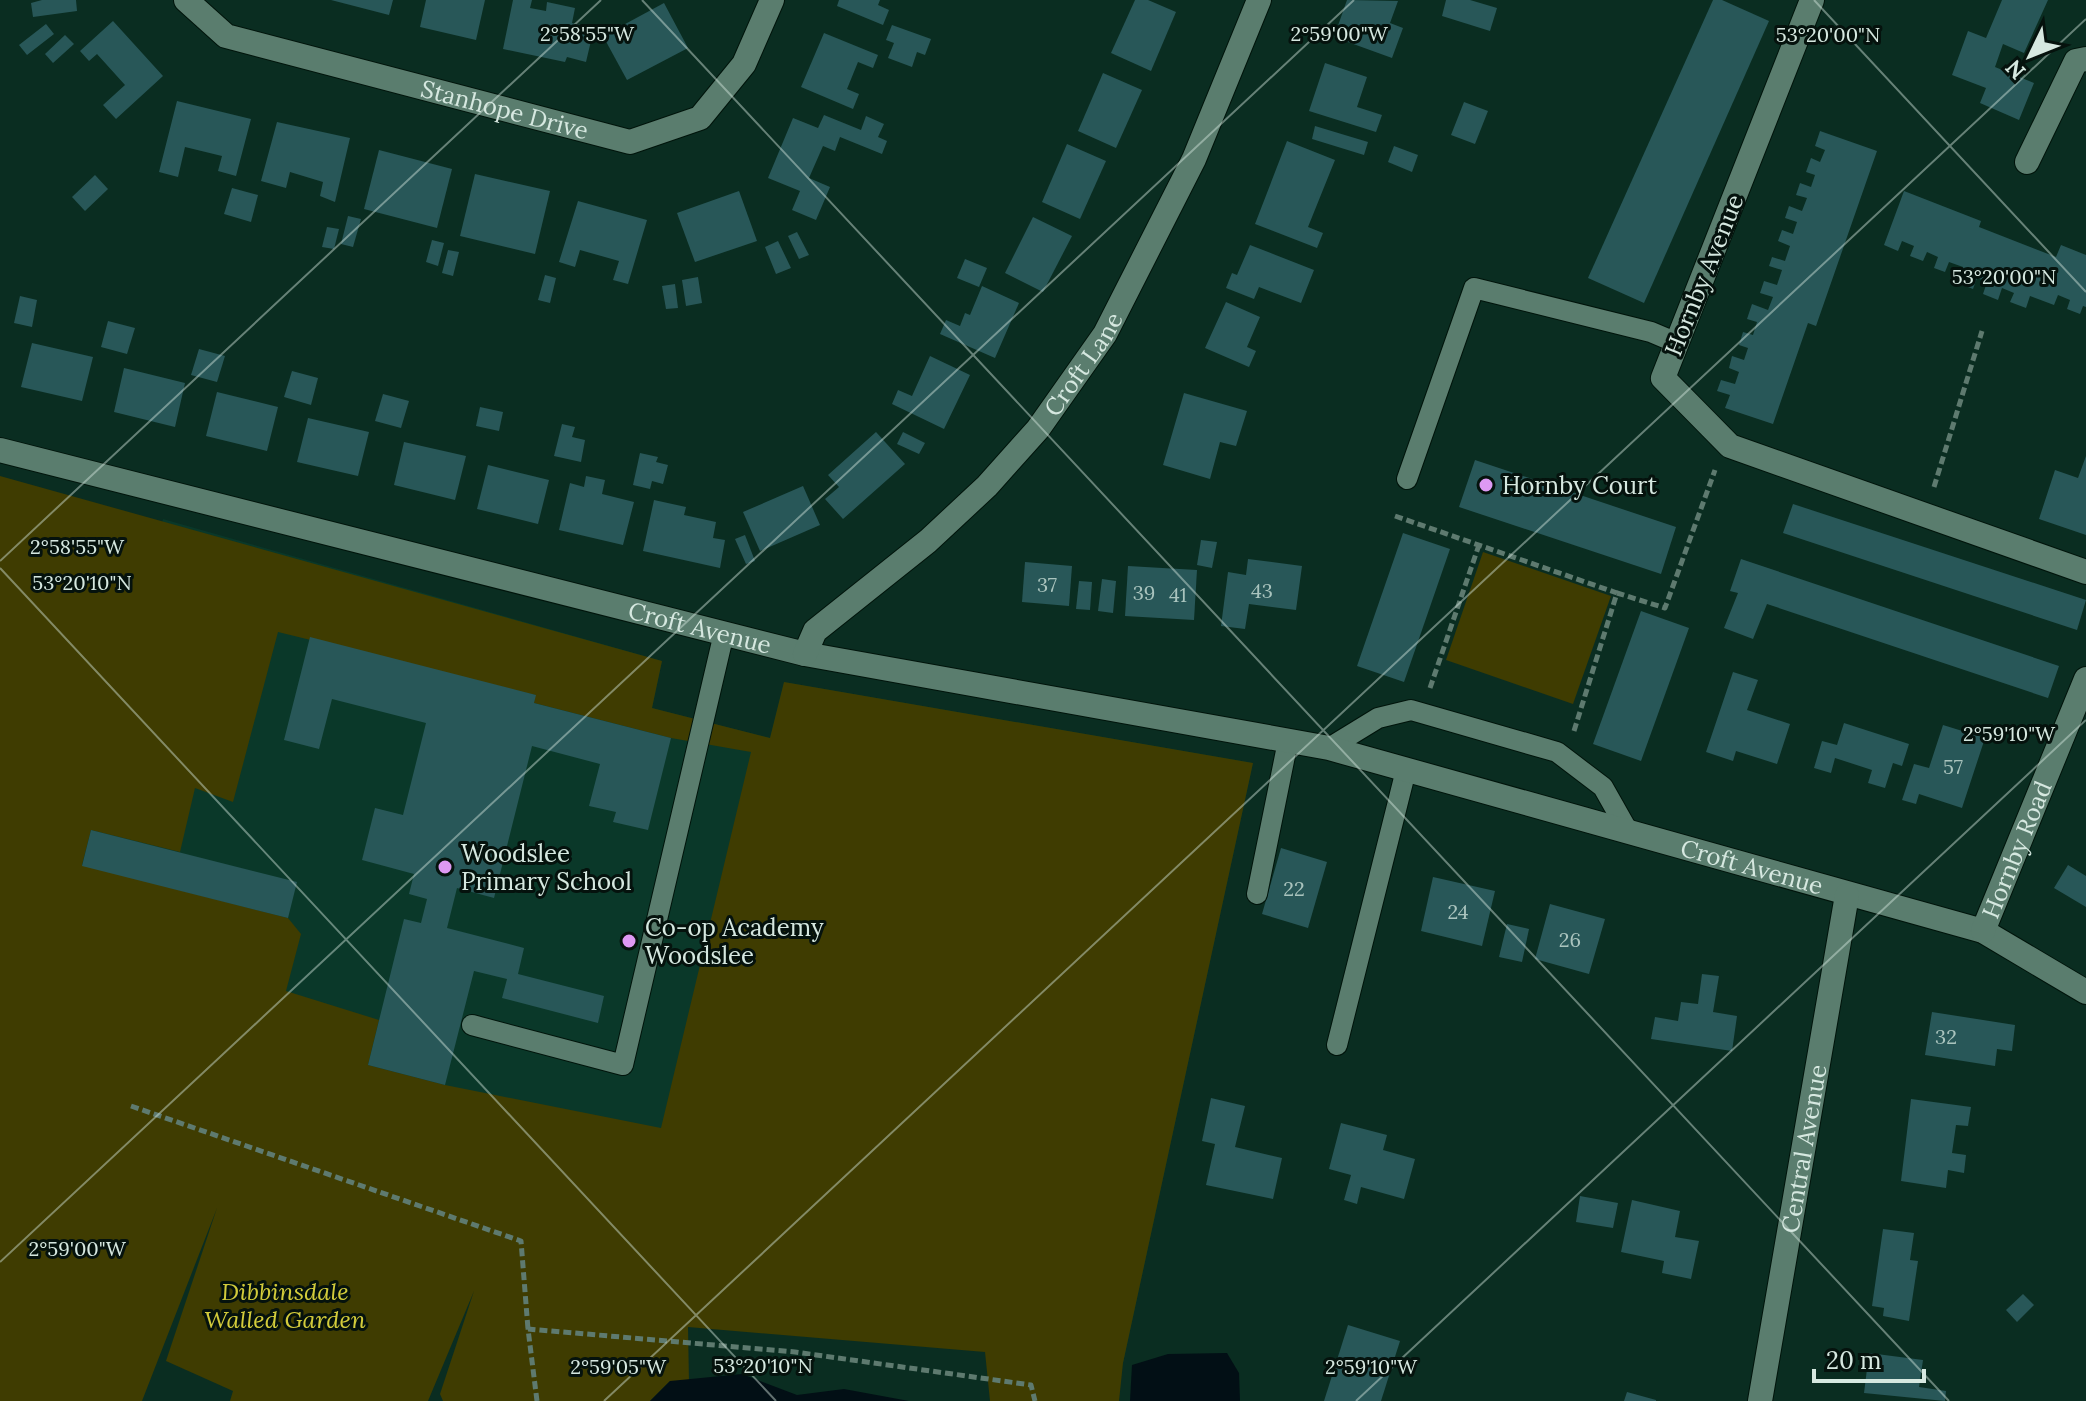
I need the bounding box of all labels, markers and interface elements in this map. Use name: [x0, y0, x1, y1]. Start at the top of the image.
north arrow: [1990, 16, 2070, 96]
text: 2°58'55"W: [540, 21, 635, 46]
text: 2°59'00"W: [1290, 21, 1389, 46]
text: 53°20'00"N: [1776, 22, 1880, 47]
text: N: [1999, 54, 2031, 85]
street label: Stanhope Drive: [418, 72, 592, 146]
street label: Hornby Avenue: [1658, 190, 1750, 360]
text: 53°20'00"N: [1952, 264, 2056, 289]
street label: Croft Lane: [1037, 307, 1129, 422]
place label: Hornby Court: [1502, 470, 1658, 501]
marker: Hornby Court: [1477, 476, 1495, 494]
text: 2°58'55"W: [30, 534, 125, 559]
text: 53°20'10"N: [32, 570, 132, 595]
house number: 37: [1037, 572, 1057, 597]
house number: 43: [1251, 578, 1273, 603]
house number: 39: [1133, 580, 1155, 605]
house number: 41: [1169, 582, 1187, 607]
street label: Croft Avenue: [625, 594, 775, 660]
text: 2°59'10"W: [1963, 721, 2056, 746]
house number: 57: [1943, 754, 1963, 779]
street label: Hornby Road: [1974, 776, 2058, 923]
street label: Croft Avenue: [1677, 832, 1827, 901]
place label: Woodslee Primary School: [461, 838, 632, 897]
marker: Woodslee Primary School: [436, 858, 454, 876]
house number: 22: [1283, 876, 1305, 901]
house number: 24: [1447, 899, 1469, 924]
place label: Co-op Academy Woodslee: [645, 912, 824, 971]
house number: 26: [1559, 927, 1581, 952]
marker: Co-op Academy Woodslee: [620, 932, 638, 950]
house number: 32: [1935, 1024, 1957, 1049]
street label: Central Avenue: [1774, 1062, 1833, 1235]
text: 2°59'00"W: [28, 1236, 127, 1261]
park label: Dibbinsdale Walled Garden: [204, 1276, 366, 1335]
scale bar: [1814, 1333, 1924, 1383]
text: 20 m: [1826, 1345, 1882, 1376]
text: 53°20'10"N: [713, 1353, 813, 1378]
text: 2°59'05"W: [570, 1354, 667, 1379]
text: 2°59'10"W: [1325, 1354, 1418, 1379]

